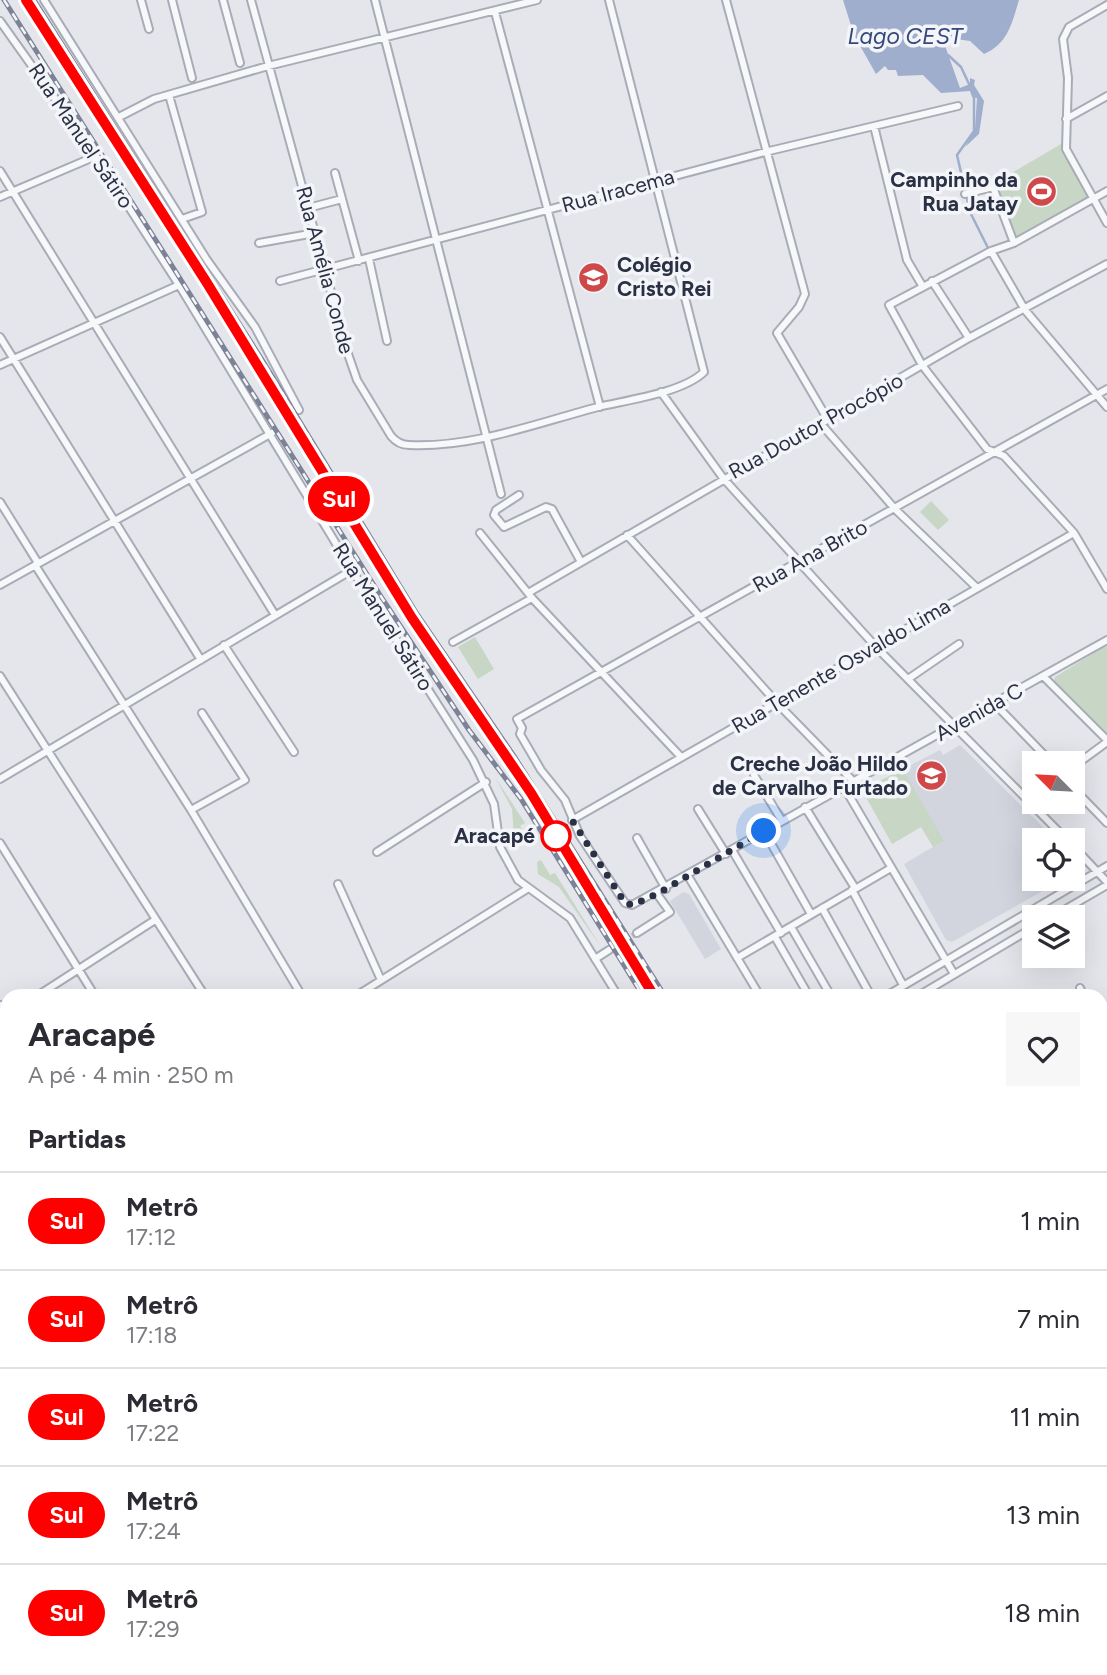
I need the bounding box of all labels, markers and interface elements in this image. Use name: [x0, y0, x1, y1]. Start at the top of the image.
water label: Lago CEST: [847, 22, 965, 50]
street label: Rua Manuel Sátiro: [24, 58, 139, 213]
street label: Rua Iracema: [559, 163, 677, 218]
place label: Campinho da Rua Jatay: [890, 167, 1019, 216]
sports icon: Campinho da Rua Jatay: [1024, 175, 1058, 209]
street label: Rua Amélia Conde: [291, 183, 360, 356]
place label: Colégio Cristo Rei: [617, 252, 712, 301]
school or university icon: Colégio Cristo Rei: [577, 260, 611, 294]
street label: Rua Doutor Procópio: [724, 367, 907, 484]
line badge: Sul: [299, 476, 379, 522]
text: Sul: [322, 484, 356, 513]
street label: Rua Ana Brito: [748, 514, 872, 597]
street label: Rua Manuel Sátiro: [328, 538, 439, 695]
street label: Rua Tenente Osvaldo Lima: [727, 593, 954, 738]
street label: Avenida C: [931, 677, 1027, 746]
place label: Creche João Hildo de Carvalho Furtado: [712, 751, 908, 800]
north arrow: [1022, 751, 1085, 814]
map controls: [1022, 751, 1085, 968]
school or university icon: Creche João Hildo de Carvalho Furtado: [914, 759, 948, 793]
your location: [746, 813, 781, 848]
marker: Aracapé: [541, 821, 571, 851]
place label: Aracapé: [454, 823, 535, 848]
button: locate: [1022, 828, 1085, 891]
button: layers: [1022, 905, 1085, 968]
button: heart: [1006, 1012, 1080, 1086]
text: Aracapé: [28, 1015, 155, 1054]
text: A pé · 4 min · 250 m: [28, 1061, 234, 1089]
text: Partidas: [28, 1123, 126, 1155]
text: Metrô: [126, 1191, 198, 1223]
text: 1 min: [1020, 1205, 1080, 1237]
text: Sul: [49, 1206, 84, 1235]
text: 17:12: [126, 1223, 176, 1251]
text: Metrô: [126, 1289, 198, 1321]
text: 7 min: [1017, 1303, 1080, 1335]
text: Sul: [49, 1304, 84, 1333]
text: 17:18: [126, 1321, 177, 1349]
text: Metrô: [126, 1387, 198, 1419]
text: 11 min: [1009, 1401, 1080, 1433]
text: Sul: [49, 1402, 84, 1431]
text: 17:22: [126, 1419, 179, 1447]
text: Metrô: [126, 1485, 198, 1517]
text: 13 min: [1006, 1499, 1080, 1531]
text: Sul: [49, 1500, 84, 1529]
text: 17:24: [126, 1517, 181, 1545]
text: Metrô: [126, 1583, 198, 1615]
text: 18 min: [1004, 1597, 1080, 1629]
text: Sul: [49, 1598, 84, 1627]
text: 17:29: [126, 1615, 180, 1643]

